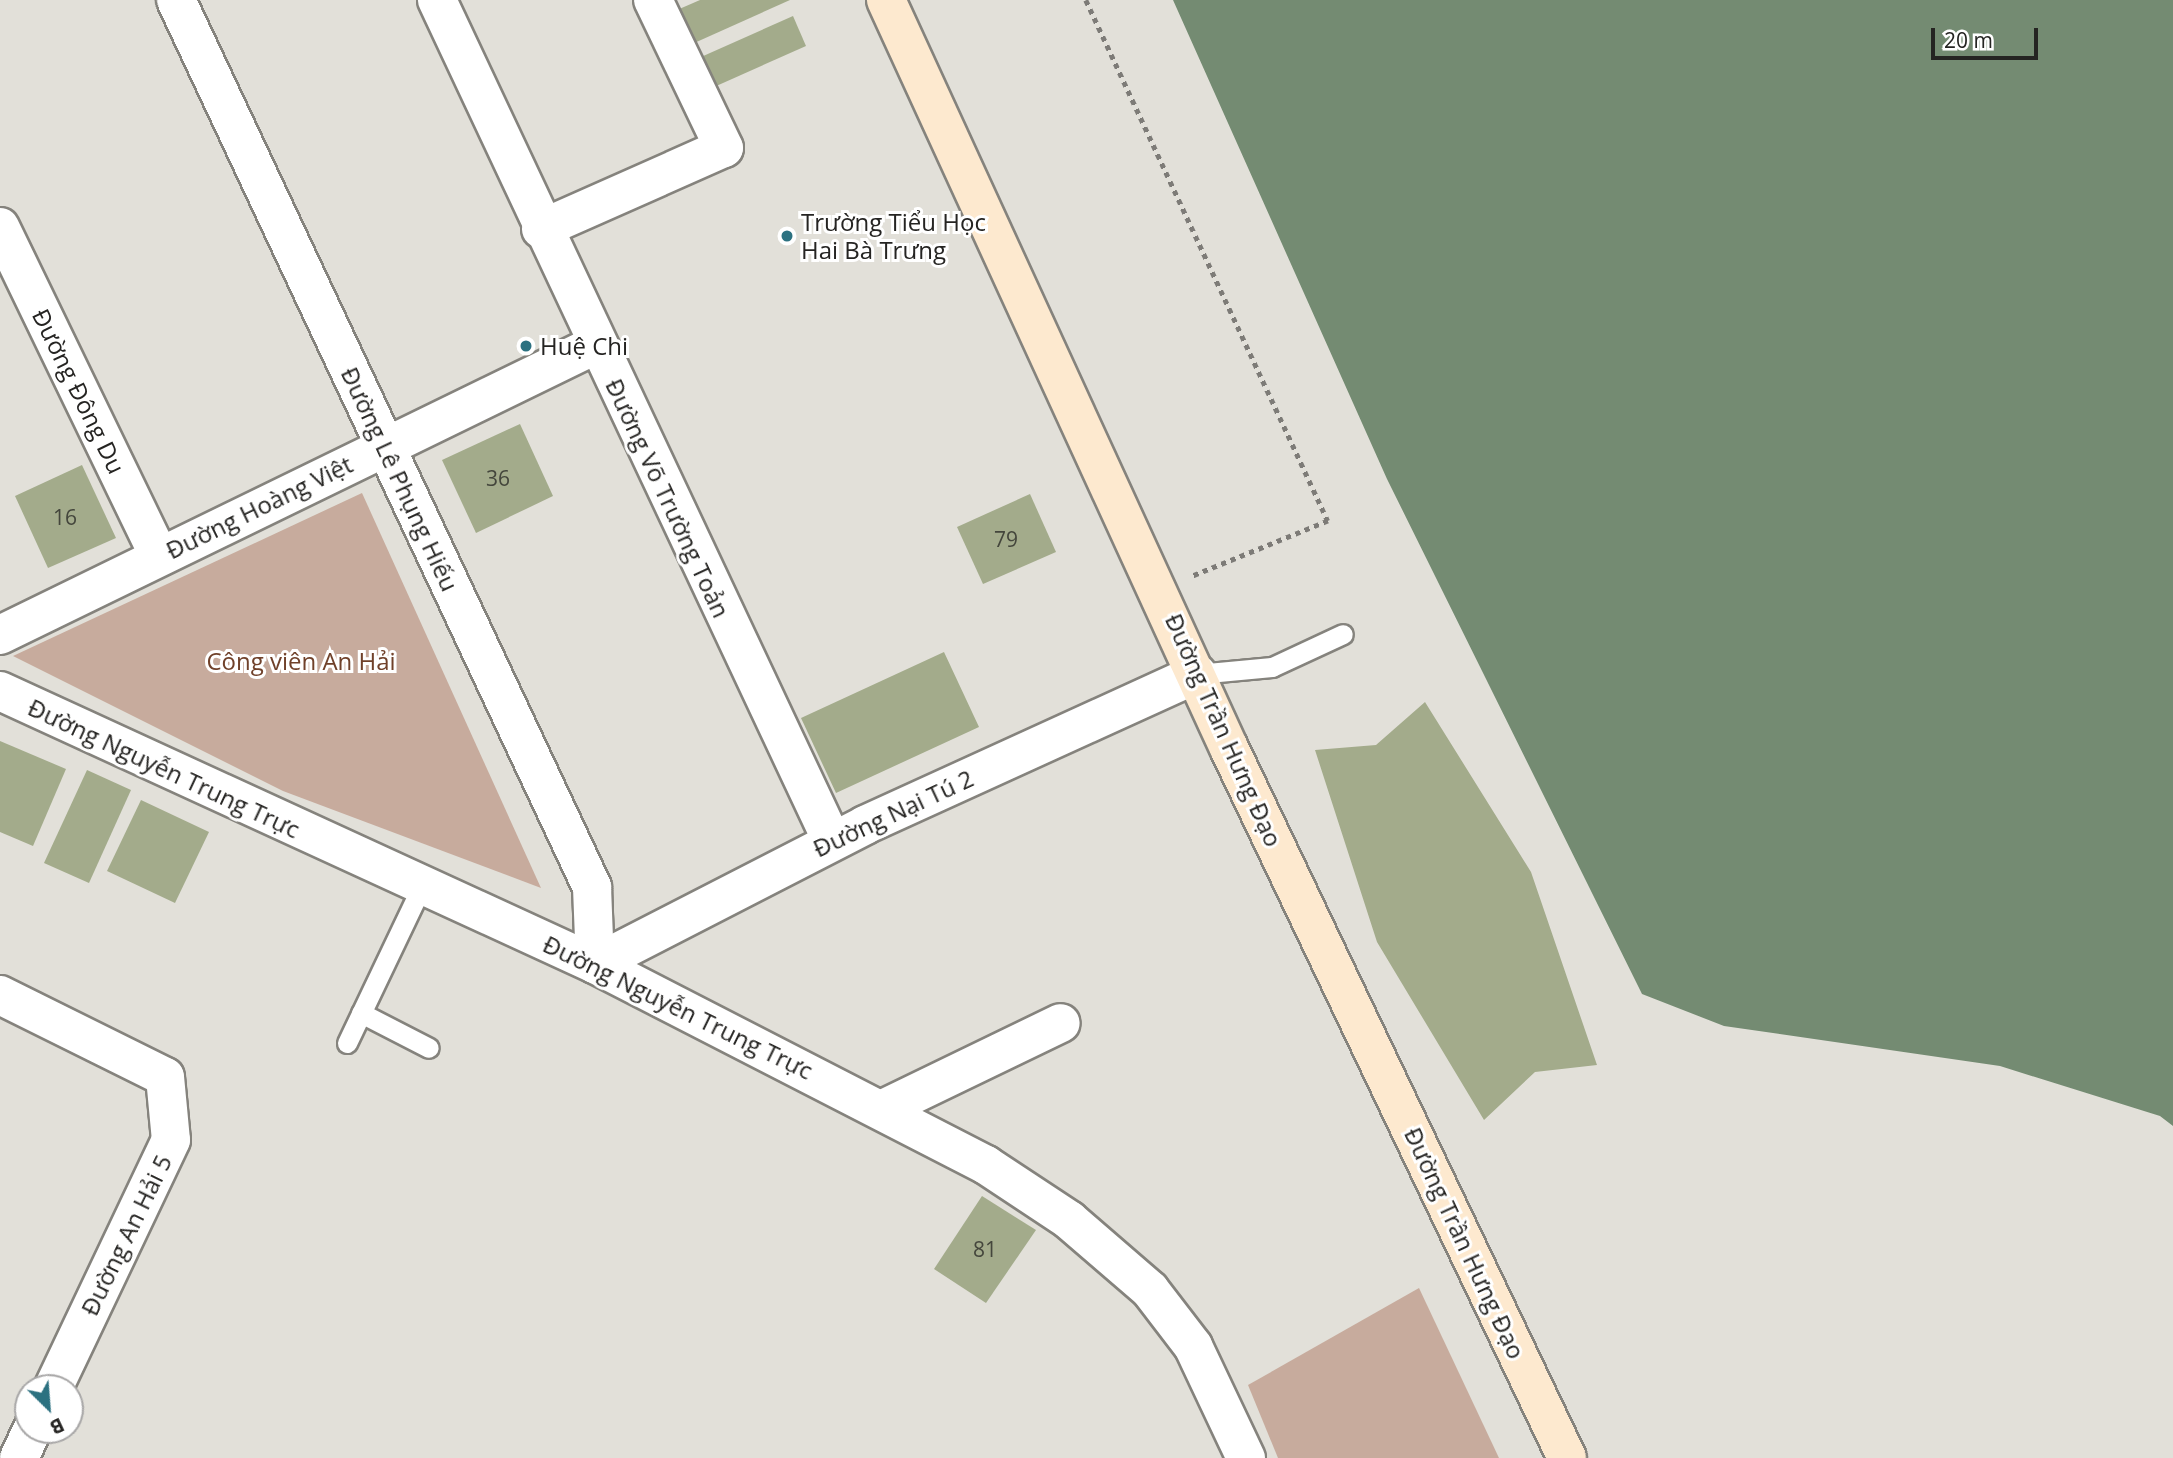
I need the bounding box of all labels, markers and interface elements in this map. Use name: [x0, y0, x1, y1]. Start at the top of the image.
scale bar: [1935, 14, 2042, 58]
text: 20 m: [1944, 26, 1993, 54]
place label: Trường Tiểu Học Hai Bà Trưng: [801, 208, 986, 264]
marker: Trường Tiểu Học Hai Bà Trưng: [779, 228, 795, 244]
street label: Đường Đông Du: [27, 304, 131, 478]
place label: Huệ Chi: [540, 332, 628, 360]
marker: Huệ Chi: [518, 338, 534, 354]
street label: Đường Lê Phụng Hiếu: [335, 362, 465, 596]
street label: Đường Võ Trường Toản: [600, 374, 736, 622]
street label: Đường Hoàng Việt: [161, 449, 357, 565]
house number: 36: [486, 465, 510, 491]
house number: 16: [53, 504, 77, 530]
house number: 79: [994, 526, 1018, 552]
street label: Đường Trần Hưng Đạo: [1160, 609, 1288, 851]
park label: Công viên An Hải: [206, 647, 396, 675]
street label: Đường Nguyễn Trung Trực: [24, 692, 304, 844]
street label: Đường Nại Tú 2: [808, 763, 978, 863]
street label: Đường Nguyễn Trung Trực: [538, 929, 818, 1085]
street label: Đường Trần Hưng Đạo: [1399, 1123, 1531, 1363]
street label: Đường An Hải 5: [75, 1150, 177, 1320]
house number: 81: [973, 1236, 997, 1262]
north arrow: [14, 1374, 84, 1444]
text: B: [46, 1412, 68, 1441]

